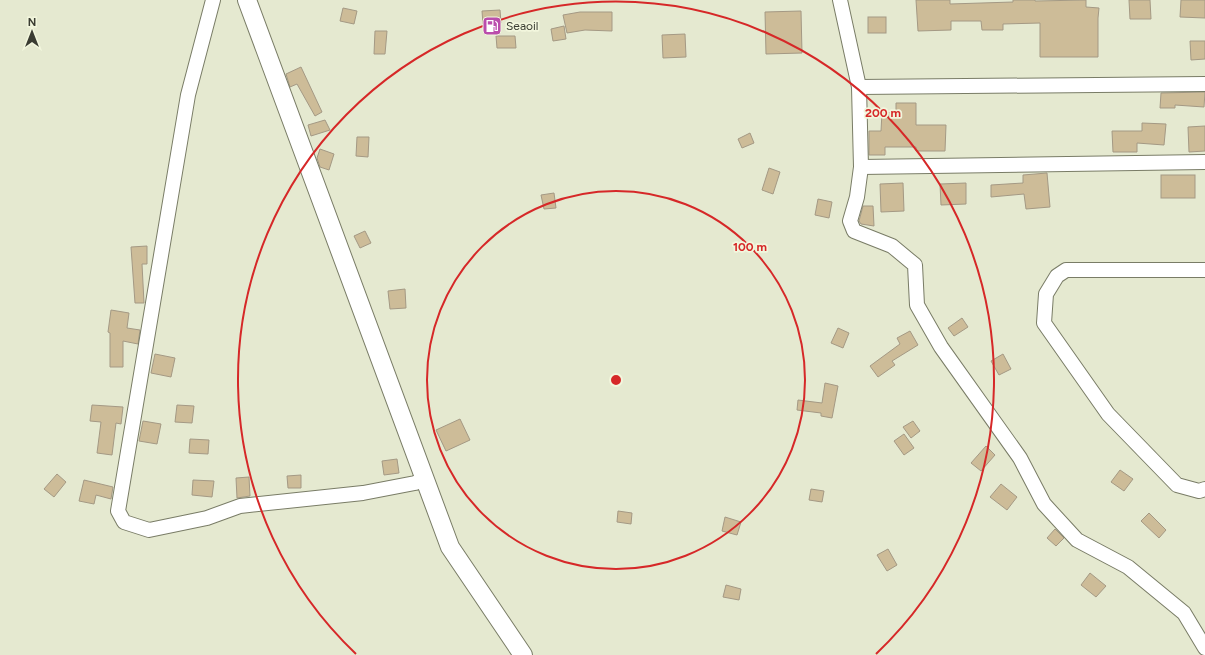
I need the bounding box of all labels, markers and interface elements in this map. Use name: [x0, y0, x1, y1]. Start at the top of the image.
north arrow: [12, 12, 52, 52]
fuel station icon: Seaoil: [481, 15, 503, 37]
text: N: [28, 16, 36, 29]
place label: Seaoil: [506, 19, 538, 33]
text: 200 m: [865, 106, 901, 120]
text: 100 m: [733, 240, 767, 254]
centre of rings: [609, 373, 623, 387]

